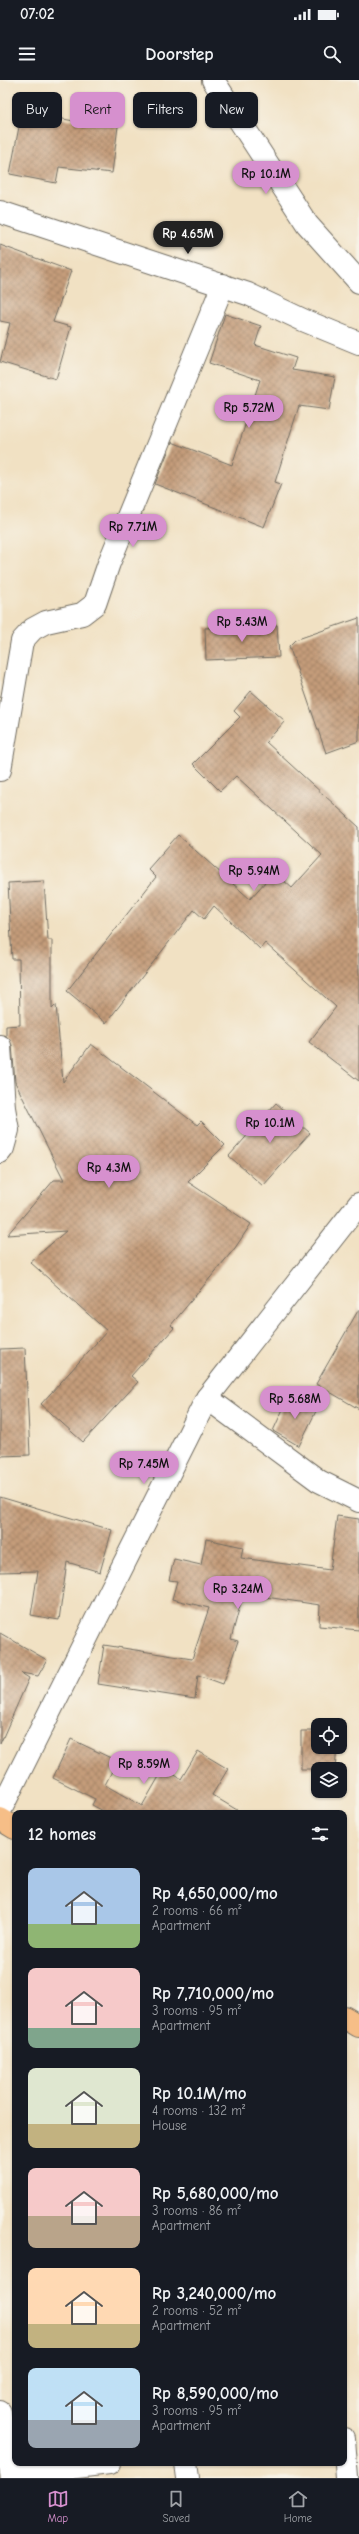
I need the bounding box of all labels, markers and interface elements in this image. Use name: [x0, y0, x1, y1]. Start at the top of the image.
text: 07:02: [20, 5, 55, 23]
icon: menu: [16, 43, 38, 65]
icon: search: [321, 43, 343, 65]
text: Doorstep: [145, 44, 214, 65]
chip: Buy: [12, 92, 62, 128]
chip: Rent: [70, 92, 125, 128]
chip: Filters: [133, 92, 197, 128]
chip: New: [205, 92, 258, 128]
pin: Rp 10.1M: [225, 161, 307, 195]
text: Rp 10.1M: [241, 166, 291, 181]
pin: Rp 4.65M: [147, 221, 229, 255]
text: Rp 4.65M: [162, 226, 214, 241]
pin: Rp 5.72M: [208, 395, 290, 429]
text: Rp 5.72M: [223, 400, 275, 415]
pin: Rp 7.71M: [92, 514, 174, 548]
text: Rp 7.71M: [109, 519, 157, 534]
pin: Rp 5.43M: [201, 609, 283, 643]
text: Rp 5.43M: [216, 614, 268, 629]
pin: Rp 5.94M: [213, 858, 295, 892]
text: Rp 5.94M: [228, 863, 280, 878]
pin: Rp 10.1M: [229, 1110, 311, 1144]
text: Rp 10.1M: [245, 1115, 295, 1130]
pin: Rp 4.3M: [72, 1155, 146, 1189]
text: Rp 4.3M: [87, 1160, 131, 1175]
pin: Rp 5.68M: [254, 1386, 336, 1420]
text: Rp 5.68M: [269, 1391, 321, 1406]
pin: Rp 7.45M: [103, 1451, 185, 1485]
text: Rp 7.45M: [119, 1456, 169, 1471]
pin: Rp 3.24M: [197, 1576, 279, 1610]
text: Rp 3.24M: [213, 1581, 263, 1596]
map controls: [311, 1718, 347, 1798]
button: locate: [311, 1718, 347, 1754]
pin: Rp 8.59M: [103, 1751, 185, 1785]
text: Rp 8.59M: [118, 1756, 170, 1771]
button: layers: [311, 1762, 347, 1798]
icon: filters: [309, 1823, 331, 1845]
text: 12 homes: [28, 1825, 96, 1844]
icon: home: [60, 1884, 108, 1932]
text: Rp 4,650,000/mo: [152, 1884, 278, 1903]
text: 2 rooms · 66 m²: [152, 1903, 241, 1918]
text: Apartment: [152, 1918, 210, 1933]
icon: home: [60, 1984, 108, 2032]
text: Rp 7,710,000/mo: [152, 1984, 274, 2003]
text: 3 rooms · 95 m²: [152, 2003, 241, 2018]
text: Apartment: [152, 2018, 210, 2033]
icon: home: [60, 2084, 108, 2132]
text: Rp 10.1M/mo: [152, 2084, 246, 2103]
text: 4 rooms · 132 m²: [152, 2103, 245, 2118]
text: House: [152, 2118, 187, 2133]
icon: home: [60, 2184, 108, 2232]
text: Rp 5,680,000/mo: [152, 2184, 279, 2203]
text: 3 rooms · 86 m²: [152, 2203, 241, 2218]
text: Apartment: [152, 2218, 210, 2233]
icon: home: [60, 2284, 108, 2332]
text: Rp 3,240,000/mo: [152, 2284, 276, 2303]
text: 2 rooms · 52 m²: [152, 2303, 241, 2318]
text: Apartment: [152, 2318, 210, 2333]
icon: home: [60, 2384, 108, 2432]
text: Rp 8,590,000/mo: [152, 2384, 279, 2403]
text: 3 rooms · 95 m²: [152, 2403, 241, 2418]
text: Apartment: [152, 2418, 210, 2433]
tab: Map: [47, 2488, 69, 2525]
tab: Saved: [163, 2488, 190, 2525]
tab: Home: [284, 2488, 312, 2525]

